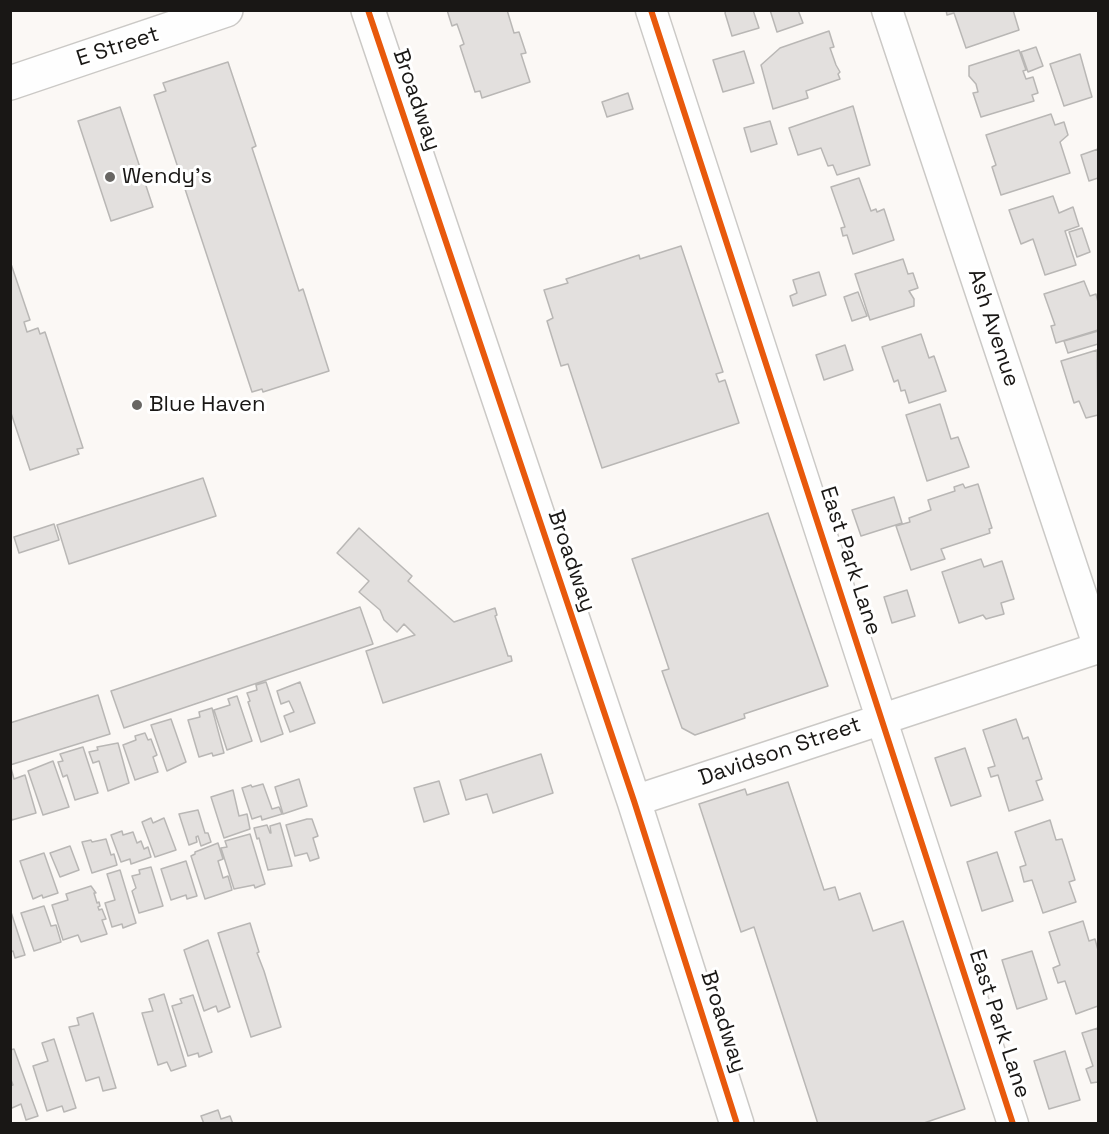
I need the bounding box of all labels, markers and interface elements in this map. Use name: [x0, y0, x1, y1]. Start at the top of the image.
street label: E Street: [73, 21, 163, 73]
street label: Broadway: [386, 46, 446, 154]
place label: Wendy's: [122, 164, 212, 190]
marker: Wendy's: [103, 170, 117, 184]
street label: Ash Avenue: [962, 266, 1024, 390]
place label: Blue Haven: [149, 392, 265, 418]
marker: Blue Haven: [130, 398, 144, 412]
street label: East Park Lane: [814, 483, 886, 639]
street label: Broadway: [541, 507, 601, 615]
street label: Davidson Street: [696, 712, 864, 792]
street label: East Park Lane: [963, 946, 1035, 1102]
street label: Broadway: [694, 968, 752, 1076]

